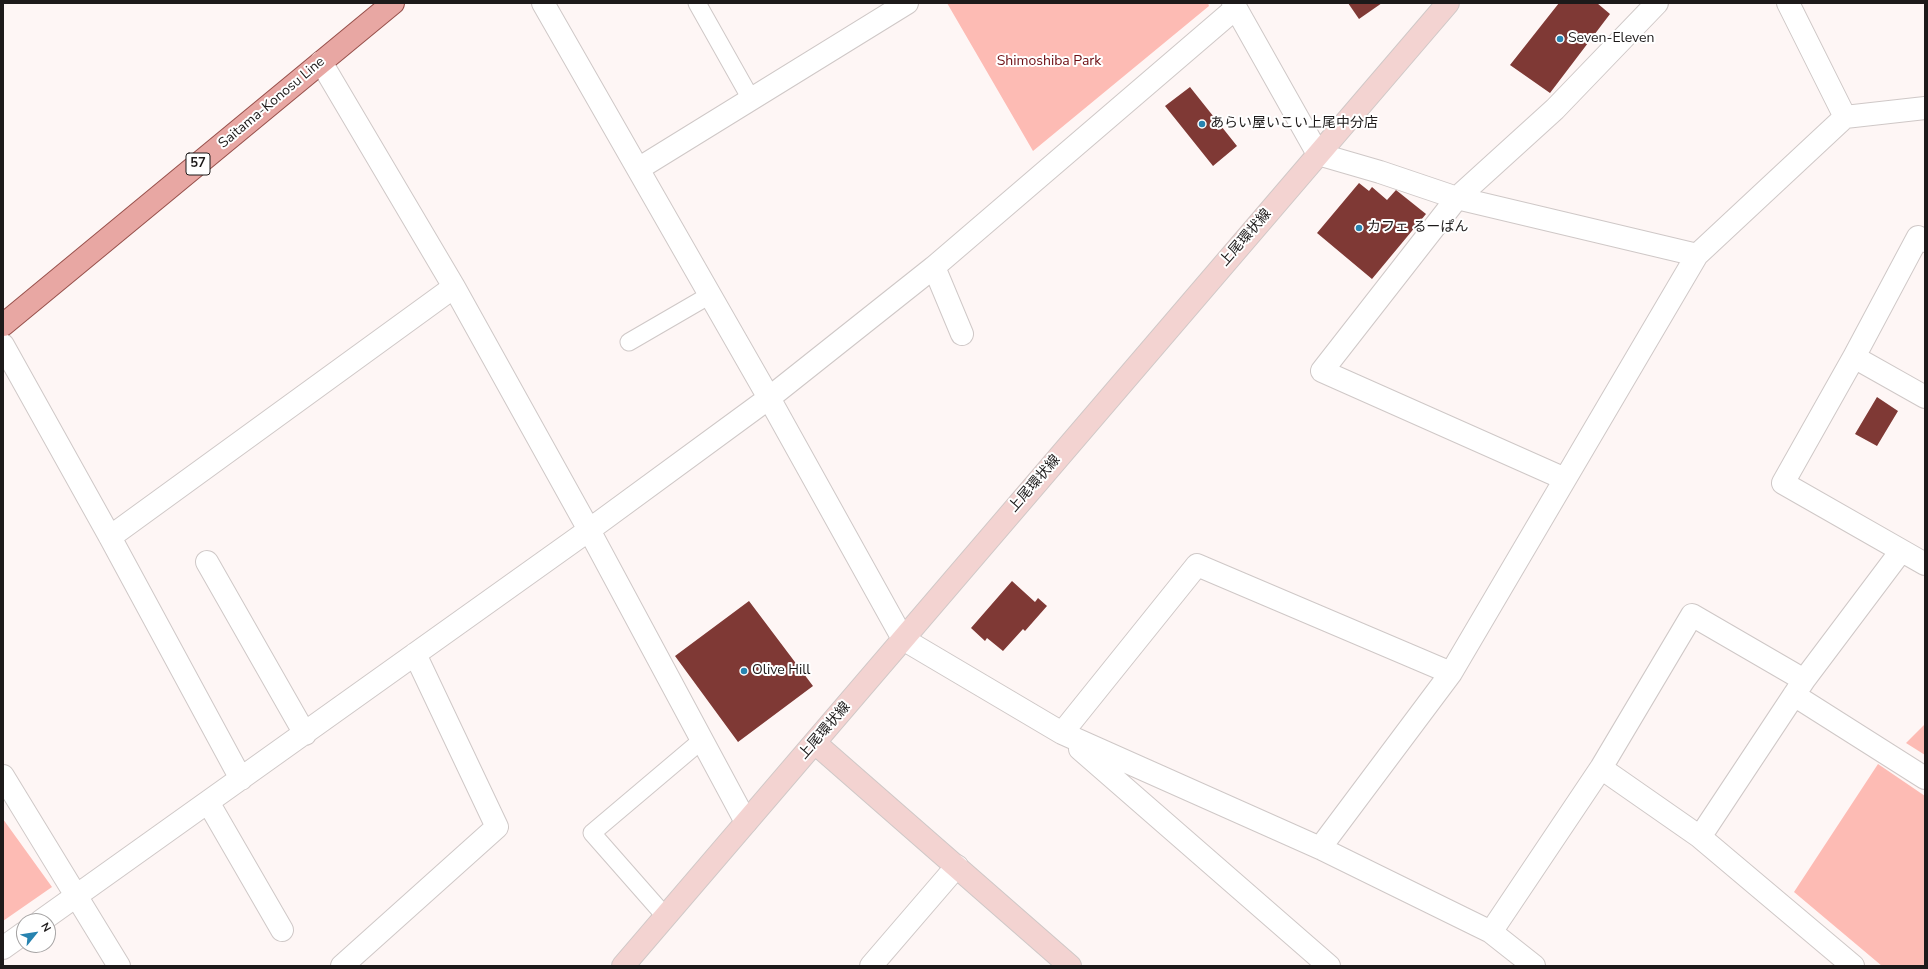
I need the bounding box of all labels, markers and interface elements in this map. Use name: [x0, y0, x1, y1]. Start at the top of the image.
place label: Seven-Eleven: [1568, 31, 1655, 47]
marker: Seven-Eleven: [1555, 34, 1565, 44]
street label: Saitama-Konosu Line: [215, 54, 329, 152]
park label: Shimoshiba Park: [997, 54, 1101, 70]
place label: あらい屋いこい上尾中分店: [1210, 116, 1378, 132]
marker: あらい屋いこい上尾中分店: [1197, 119, 1207, 129]
road number: 57: [186, 153, 210, 175]
street label: 上尾環状線: [1217, 206, 1275, 270]
place label: カフェ るーぱん: [1367, 220, 1469, 236]
marker: カフェ るーぱん: [1354, 223, 1364, 233]
street label: 上尾環状線: [1006, 452, 1064, 516]
place label: Olive Hill: [752, 663, 810, 679]
marker: Olive Hill: [739, 666, 749, 676]
street label: 上尾環状線: [796, 699, 854, 763]
north arrow: [16, 913, 56, 953]
text: N: [37, 920, 55, 935]

